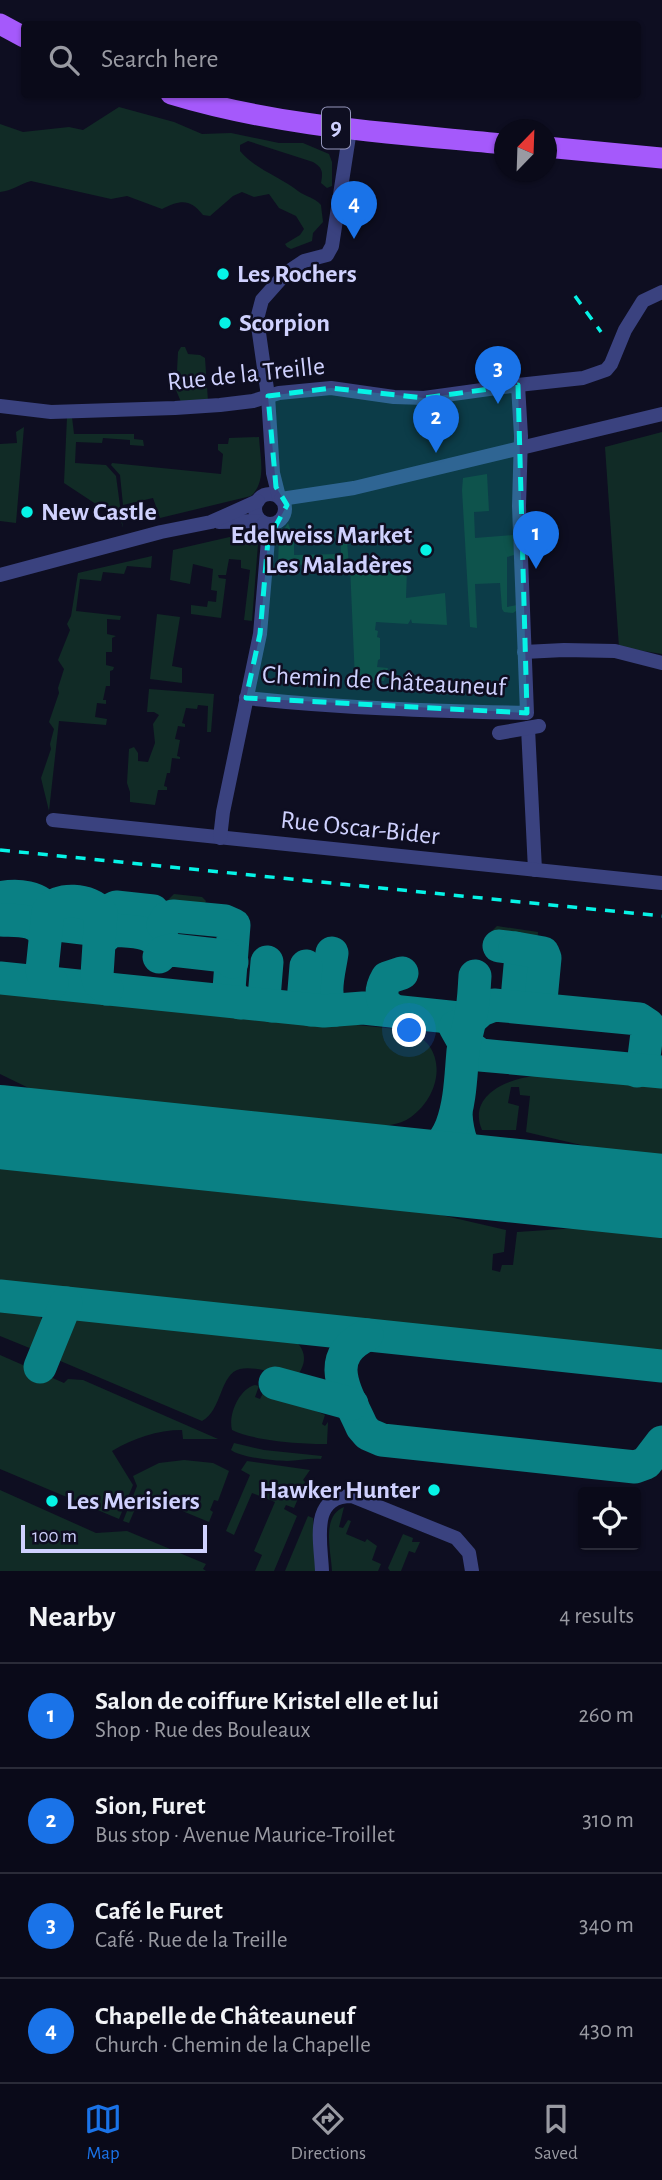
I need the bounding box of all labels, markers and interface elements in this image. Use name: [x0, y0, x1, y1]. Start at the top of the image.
search box: [21, 21, 641, 98]
icon: search: [45, 41, 83, 79]
text: Search here: [101, 46, 219, 72]
road number: 9: [322, 107, 350, 148]
north arrow: [494, 119, 557, 182]
pin: 4: [331, 181, 377, 239]
place label: Les Rochers: [237, 261, 357, 287]
marker: Les Rochers: [215, 266, 231, 282]
place label: Scorpion: [239, 310, 330, 336]
marker: Scorpion: [217, 315, 233, 331]
pin: 3: [475, 346, 521, 404]
street label: Rue de la Treille: [166, 353, 326, 395]
pin: 2: [413, 395, 459, 453]
place label: New Castle: [41, 499, 157, 525]
marker: New Castle: [19, 504, 35, 520]
pin: 1: [513, 511, 559, 569]
place label: Edelweiss Market Les Maladères: [231, 522, 412, 578]
marker: Edelweiss Market Les Maladères: [418, 542, 434, 558]
street label: Chemin de Châteauneuf: [262, 662, 509, 700]
street label: Rue Oscar-Bider: [279, 807, 441, 849]
your location: [392, 1013, 426, 1047]
place label: Hawker Hunter: [259, 1477, 420, 1503]
marker: Hawker Hunter: [426, 1482, 442, 1498]
map controls: [578, 1487, 641, 1550]
button: locate: [578, 1487, 641, 1550]
place label: Les Merisiers: [66, 1488, 200, 1514]
marker: Les Merisiers: [44, 1493, 60, 1509]
scale bar: [21, 1522, 206, 1554]
text: 100 m: [32, 1527, 77, 1546]
text: Nearby: [28, 1602, 116, 1632]
text: 4 results: [559, 1605, 634, 1628]
text: Salon de coiffure Kristel elle et lui: [95, 1688, 439, 1714]
text: 1: [47, 1704, 55, 1727]
text: 260 m: [578, 1704, 634, 1727]
text: Shop · Rue des Bouleaux: [95, 1719, 310, 1742]
text: Sion, Furet: [95, 1793, 206, 1819]
text: 2: [46, 1809, 56, 1832]
text: 310 m: [582, 1809, 634, 1832]
text: Bus stop · Avenue Maurice-Troillet: [95, 1824, 395, 1847]
text: Café le Furet: [95, 1898, 223, 1924]
text: 3: [46, 1914, 56, 1937]
text: 340 m: [579, 1914, 634, 1937]
text: Café · Rue de la Treille: [95, 1929, 288, 1952]
text: Chapelle de Châteauneuf: [95, 2003, 355, 2029]
text: 4: [45, 2019, 57, 2042]
text: 430 m: [579, 2019, 634, 2042]
text: Church · Chemin de la Chapelle: [95, 2034, 371, 2057]
tab: Map: [84, 2100, 122, 2165]
tab: Directions: [290, 2100, 366, 2165]
tab: Saved: [534, 2100, 578, 2165]

